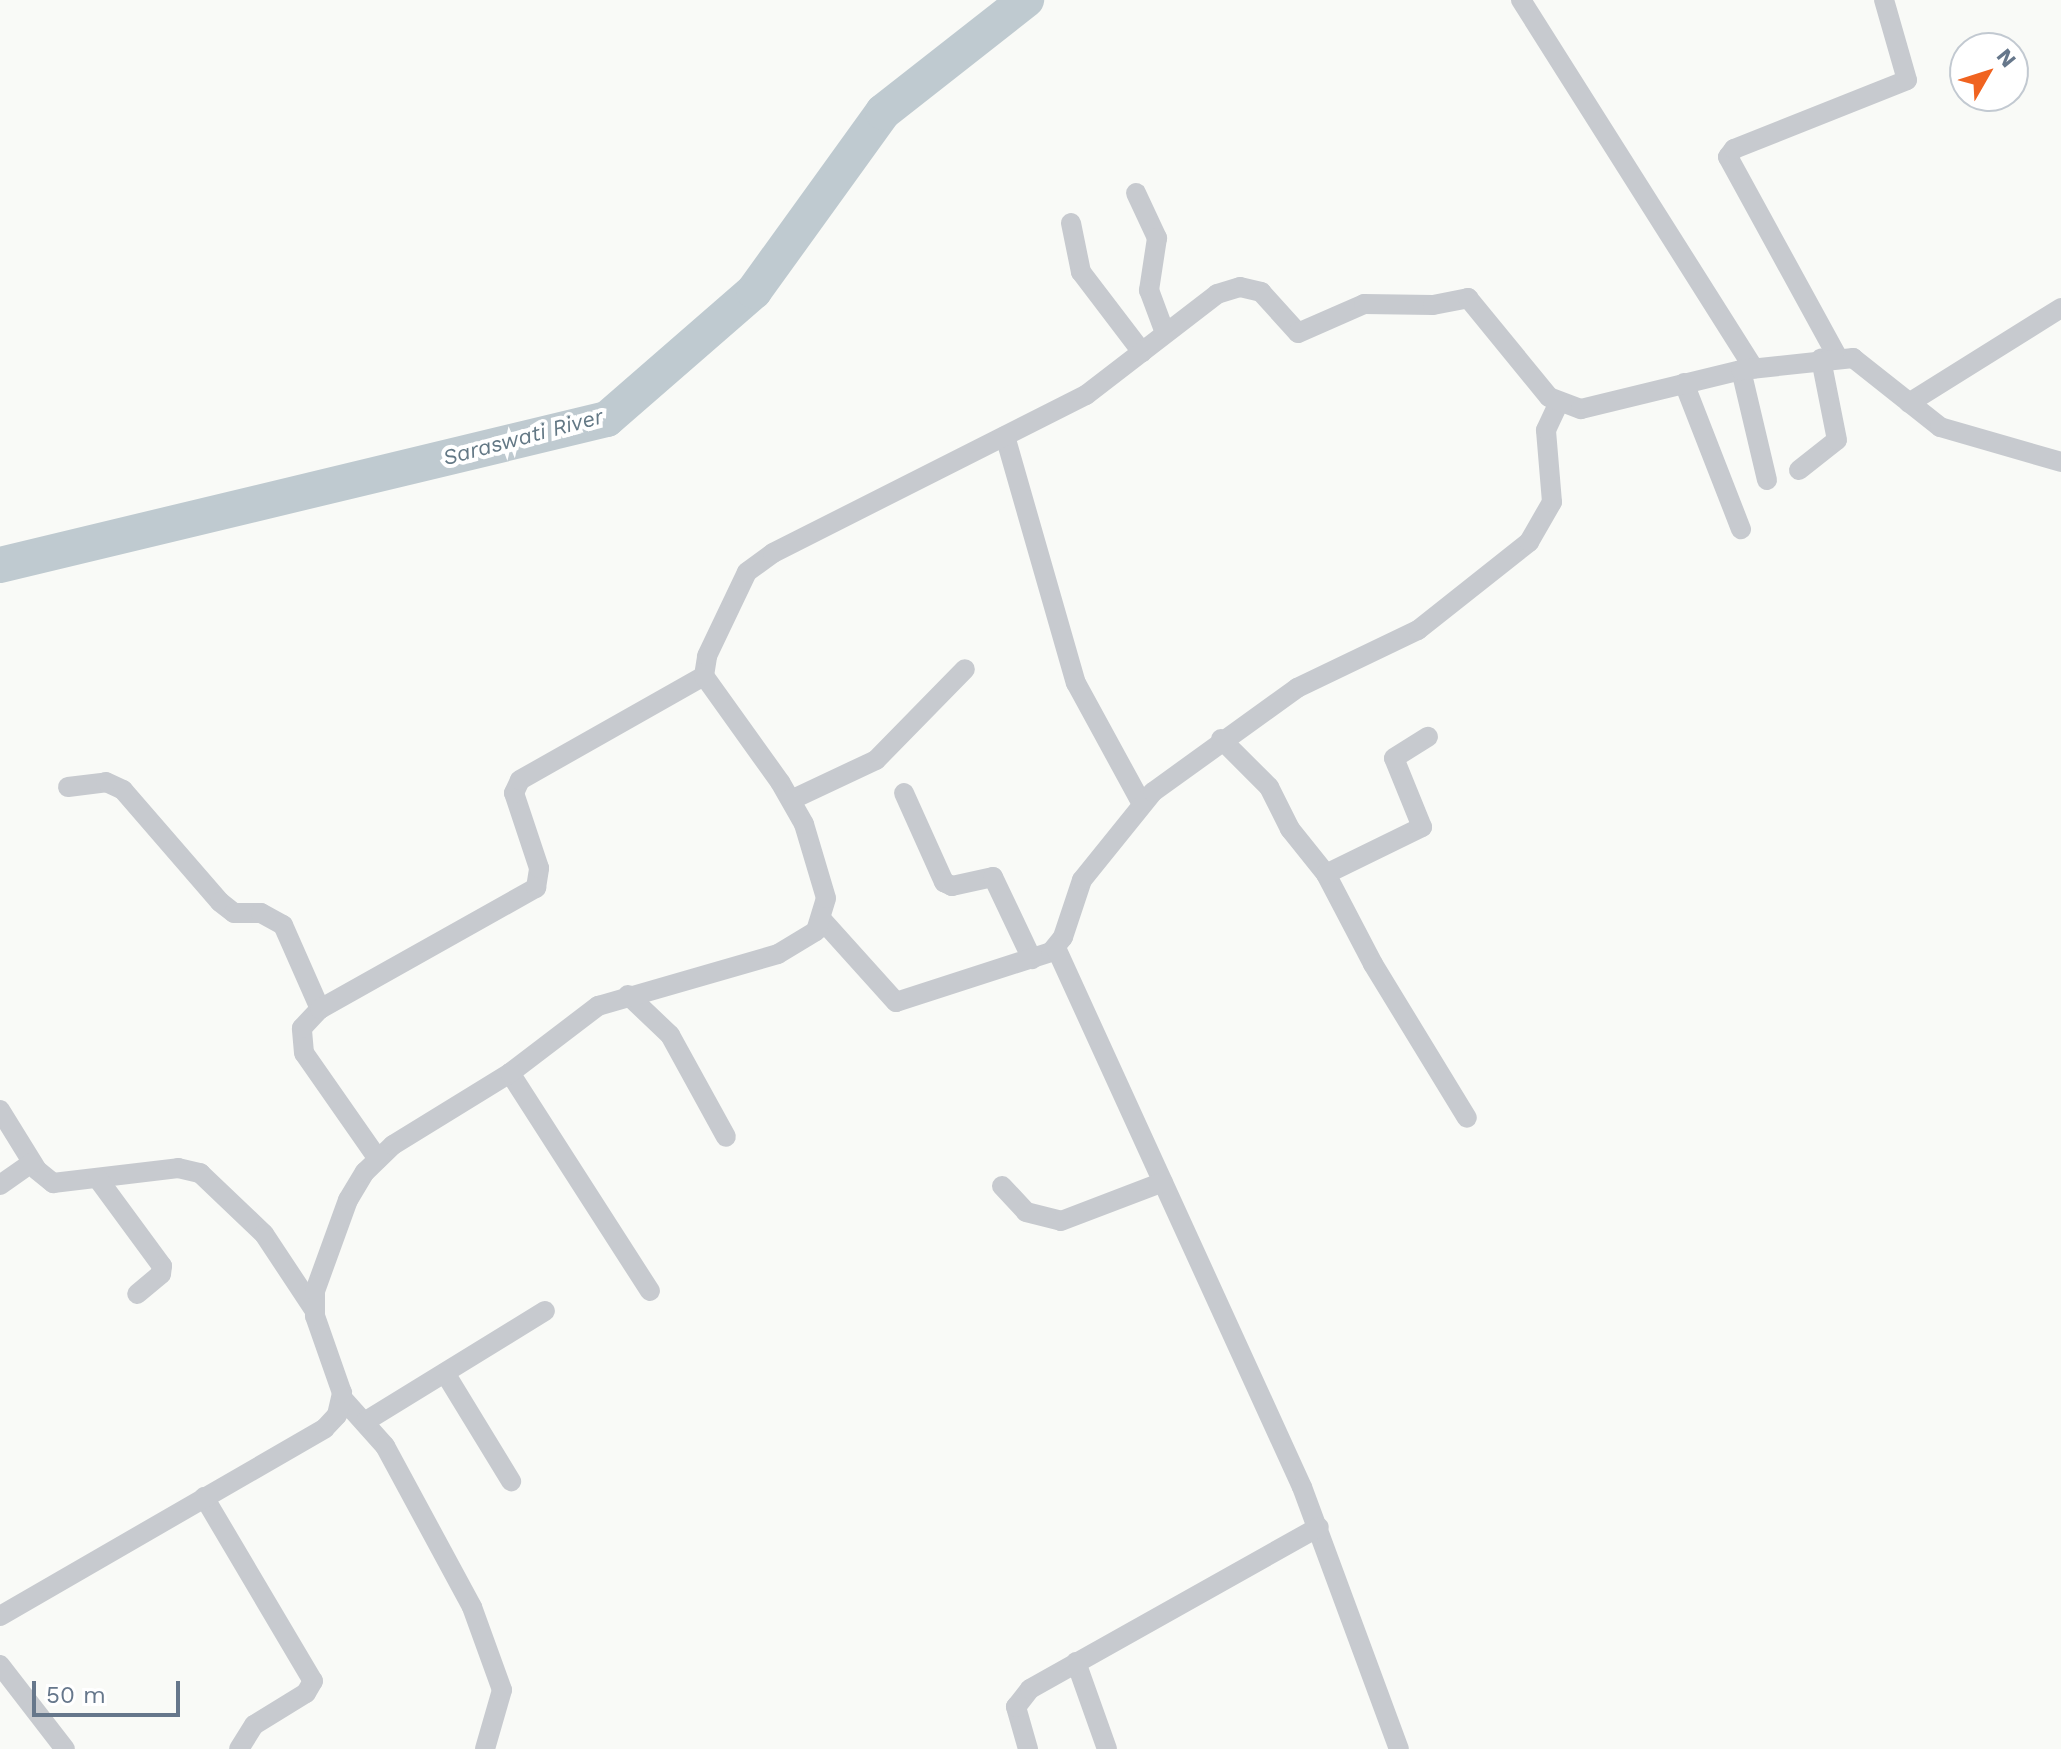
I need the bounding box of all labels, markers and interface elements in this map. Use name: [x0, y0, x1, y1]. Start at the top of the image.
north arrow: [1949, 32, 2029, 112]
text: N: [1992, 44, 2021, 72]
water label: Saraswati River: [440, 403, 606, 471]
scale bar: [36, 1665, 184, 1715]
text: 50 m: [46, 1681, 106, 1709]

